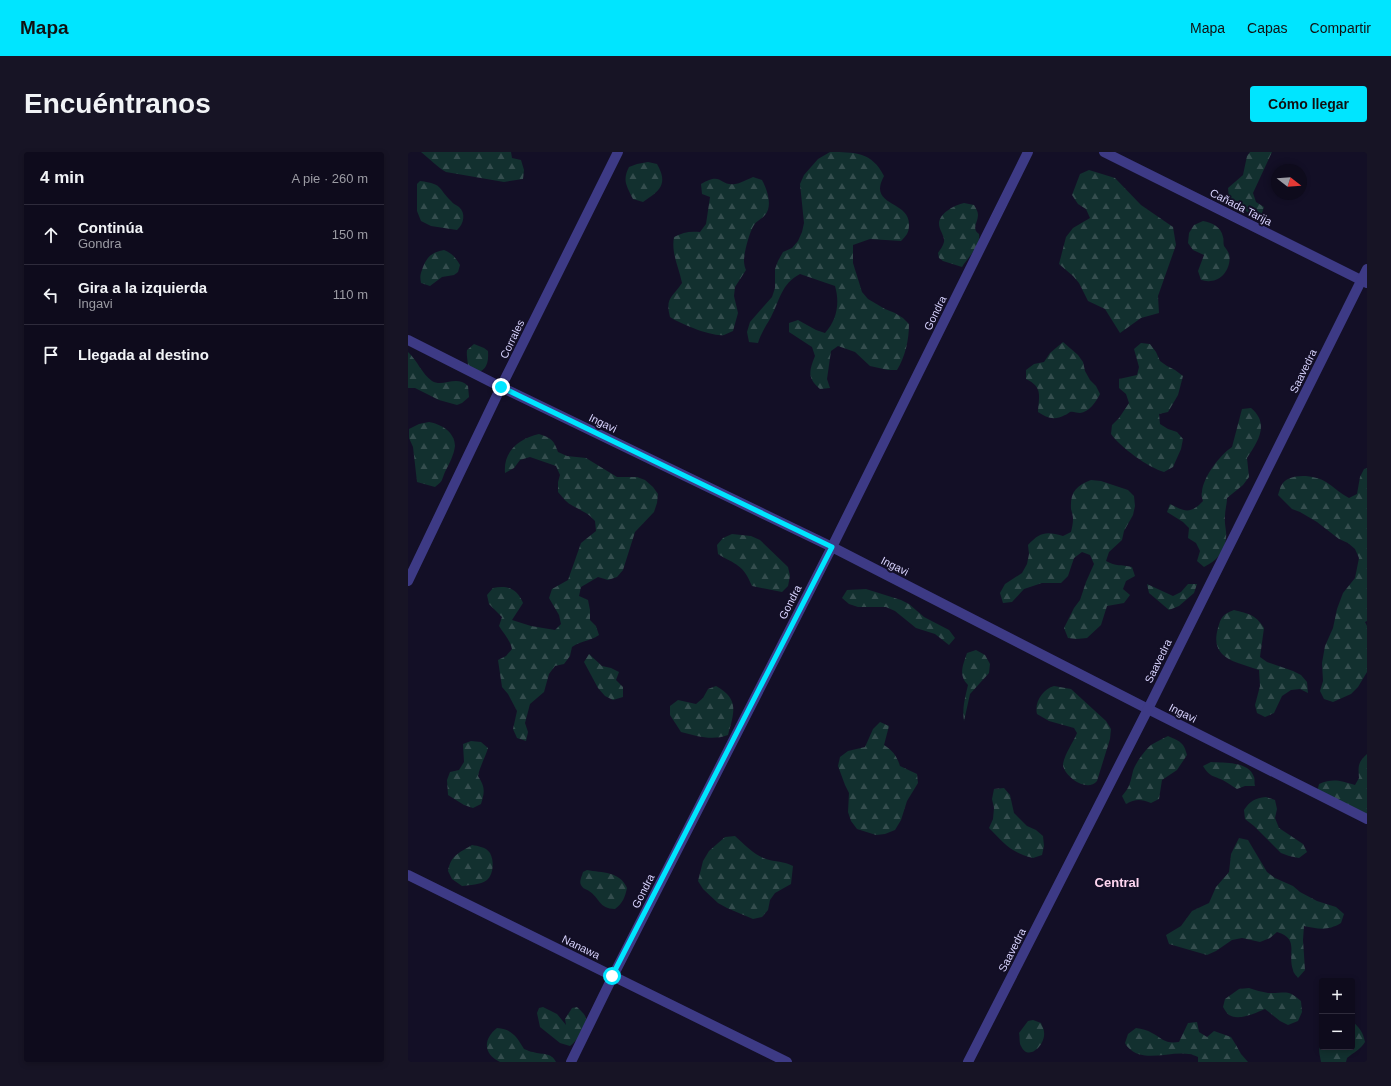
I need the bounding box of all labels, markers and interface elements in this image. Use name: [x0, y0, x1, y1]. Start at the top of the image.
text: Mapa: [20, 17, 69, 38]
text: Mapa: [1190, 20, 1225, 36]
text: Capas: [1247, 20, 1288, 36]
text: Compartir: [1310, 20, 1371, 36]
button: Cómo llegar: [1250, 86, 1367, 122]
text: Encuéntranos: [24, 88, 211, 119]
north arrow: [1271, 164, 1307, 200]
text: 4 min: [40, 168, 84, 187]
text: A pie · 260 m: [291, 171, 368, 186]
street label: Cañada Tarija: [1208, 186, 1275, 228]
text: Continúa: [78, 219, 143, 236]
icon: ahead: [40, 224, 62, 246]
text: 150 m: [332, 227, 368, 242]
text: Gondra: [78, 236, 121, 251]
text: Gira a la izquierda: [78, 279, 207, 296]
icon: left: [40, 284, 62, 306]
text: 110 m: [333, 287, 368, 302]
street label: Gondra: [922, 293, 949, 332]
text: Ingavi: [78, 296, 113, 311]
street label: Corrales: [497, 317, 527, 360]
icon: arrive: [40, 344, 62, 366]
text: Llegada al destino: [78, 346, 209, 363]
street label: Saavedra: [1287, 346, 1319, 395]
route end: [492, 378, 510, 396]
street label: Ingavi: [587, 411, 619, 435]
street label: Ingavi: [879, 554, 911, 578]
street label: Gondra: [776, 582, 804, 621]
street label: Saavedra: [1142, 636, 1174, 685]
street label: Ingavi: [1167, 701, 1199, 725]
street label: Gondra: [629, 871, 657, 910]
district label: Central: [1095, 875, 1139, 890]
street label: Saavedra: [996, 926, 1028, 974]
street label: Nanawa: [560, 933, 603, 962]
route start: [603, 967, 621, 985]
map controls: [1319, 978, 1355, 1050]
button: +: [1319, 978, 1355, 1014]
button: −: [1319, 1014, 1355, 1050]

